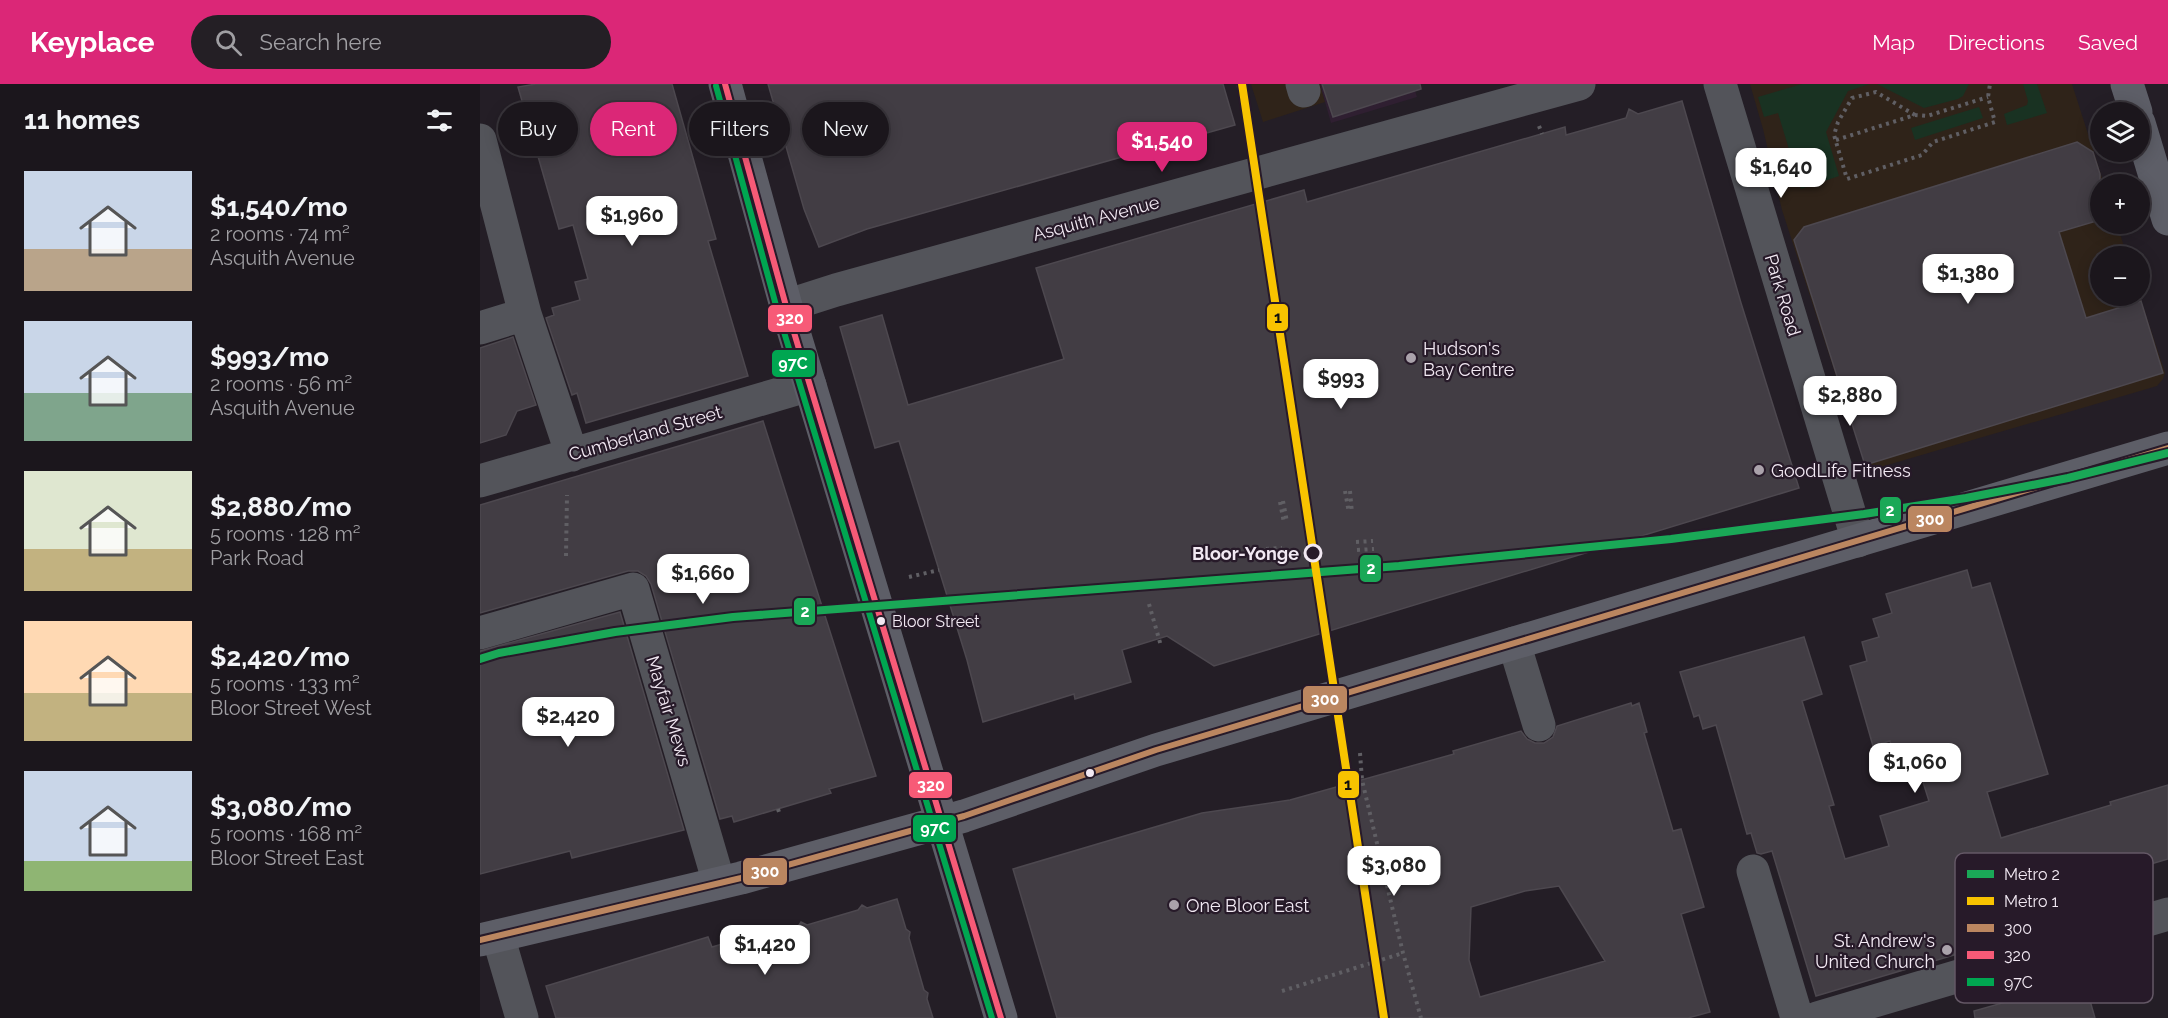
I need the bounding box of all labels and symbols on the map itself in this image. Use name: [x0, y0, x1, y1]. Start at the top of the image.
pin: $1,540: [1113, 122, 1211, 173]
pin: $1,640: [1732, 148, 1830, 199]
street label: Asquith Avenue: [1030, 191, 1162, 245]
pin: $1,960: [583, 196, 681, 247]
street label: Park Road: [1761, 252, 1805, 338]
pin: $1,380: [1919, 254, 2017, 305]
line badge: 1: [1266, 303, 1289, 332]
line badge: 320: [767, 304, 813, 333]
text: 1: [1274, 308, 1282, 327]
text: 320: [776, 309, 804, 328]
place label: Hudson's Bay Centre: [1423, 338, 1515, 380]
line badge: 97C: [771, 349, 816, 378]
marker: Hudson's Bay Centre: [1404, 351, 1418, 365]
text: 97C: [778, 354, 808, 373]
pin: $993: [1305, 359, 1377, 410]
pin: $2,880: [1801, 376, 1899, 427]
street label: Cumberland Street: [566, 401, 724, 465]
place label: GoodLife Fitness: [1771, 460, 1911, 481]
marker: GoodLife Fitness: [1752, 463, 1766, 477]
line badge: 2: [1879, 496, 1902, 524]
text: 2: [1885, 501, 1895, 520]
line badge: 300: [1907, 505, 1953, 533]
text: 300: [1916, 510, 1944, 529]
place label: Bloor-Yonge: [1192, 543, 1299, 564]
marker: Bloor-Yonge: [1304, 544, 1322, 562]
pin: $1,660: [654, 554, 752, 605]
line badge: 2: [1359, 554, 1382, 583]
text: 2: [1366, 559, 1376, 578]
line badge: 2: [793, 597, 816, 626]
text: 2: [800, 602, 810, 621]
place label: Bloor Street: [892, 612, 980, 631]
marker: Bloor Street: [875, 615, 887, 627]
street label: Mayfair Mews: [642, 653, 696, 769]
line badge: 300: [1302, 685, 1348, 714]
text: 300: [1311, 690, 1339, 709]
pin: $2,420: [519, 697, 617, 748]
pin: $1,060: [1866, 743, 1964, 794]
unlabelled marker: [1084, 767, 1096, 779]
line badge: 1: [1337, 770, 1360, 799]
line badge: 320: [908, 771, 953, 799]
text: 1: [1344, 775, 1352, 794]
text: 320: [917, 776, 945, 795]
line badge: 97C: [912, 814, 957, 843]
text: 97C: [920, 819, 950, 838]
pin: $3,080: [1345, 846, 1443, 897]
legend: [1955, 853, 2153, 1003]
line badge: 300: [742, 857, 788, 886]
text: 300: [751, 862, 779, 881]
text: Metro 2: [2004, 865, 2060, 884]
text: Metro 1: [2004, 892, 2059, 911]
place label: One Bloor East: [1186, 895, 1309, 916]
marker: One Bloor East: [1167, 898, 1181, 912]
text: 300: [2004, 919, 2032, 938]
pin: $1,420: [716, 925, 814, 976]
place label: St. Andrew's United Church: [1815, 930, 1935, 972]
marker: St. Andrew's United Church: [1940, 943, 1954, 957]
text: 320: [2004, 946, 2031, 965]
text: 97C: [2004, 973, 2033, 992]

